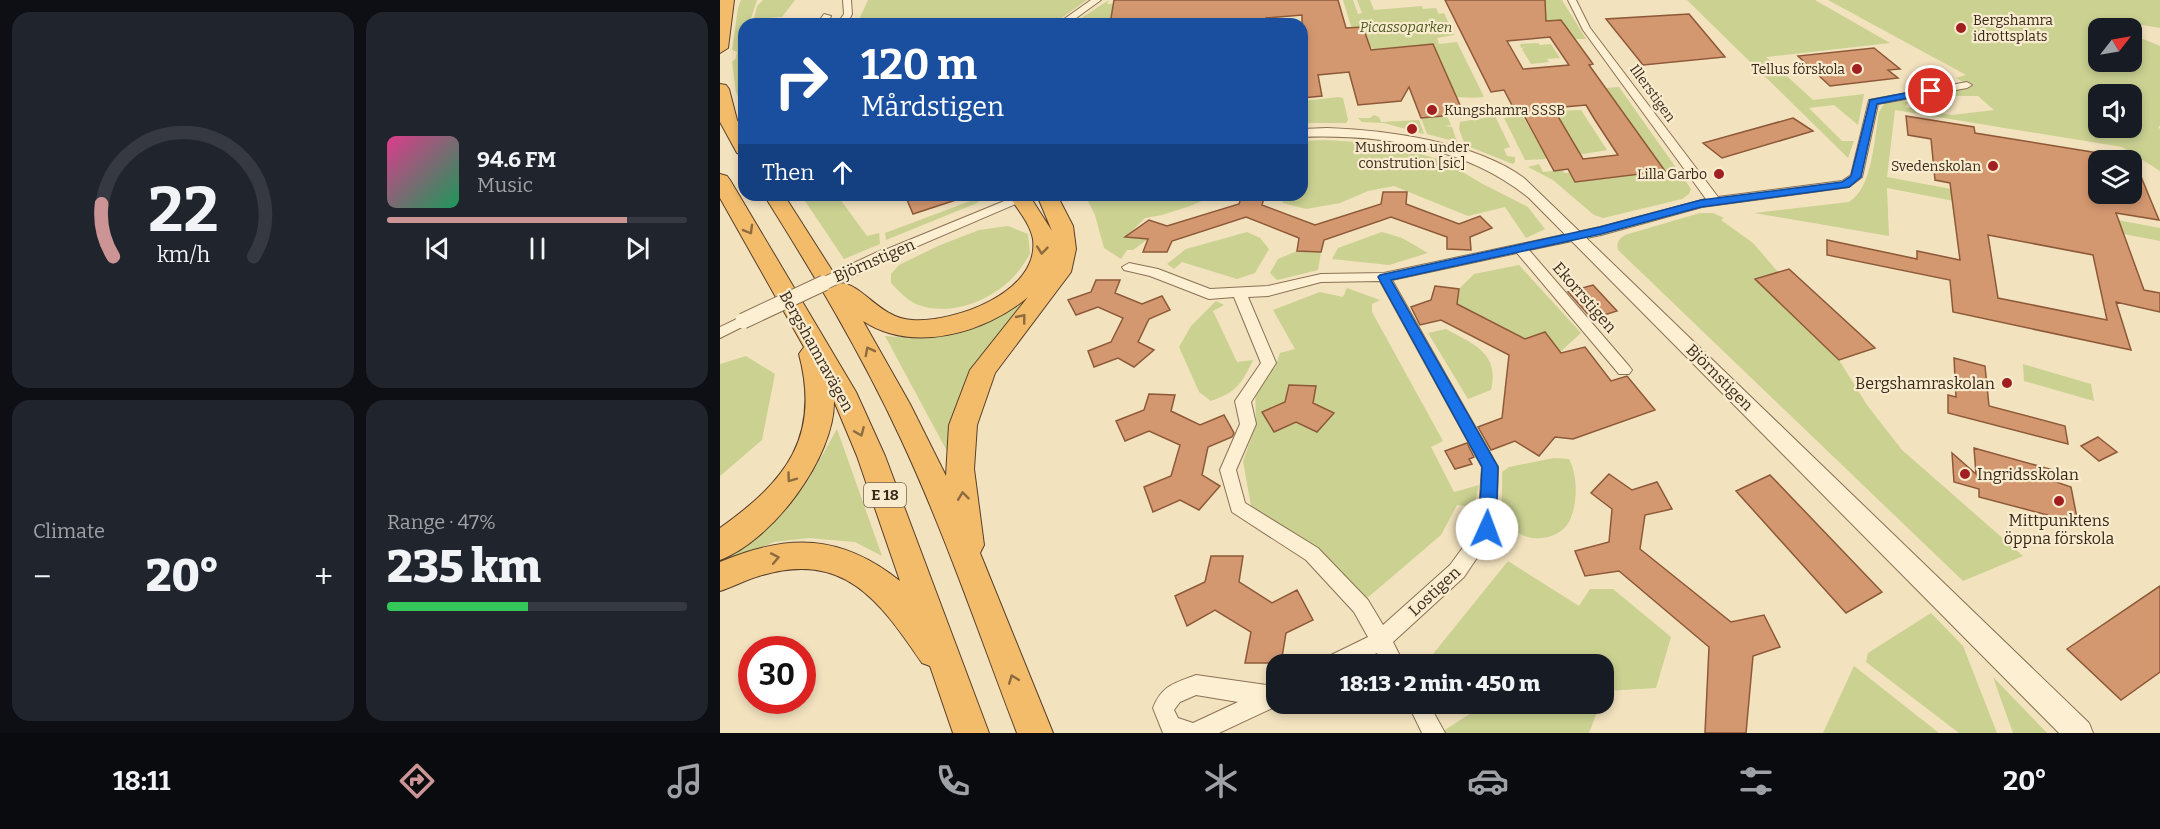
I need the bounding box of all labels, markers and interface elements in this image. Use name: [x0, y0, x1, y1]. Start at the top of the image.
place label: Bergshamra idrottsplats: [1973, 12, 2053, 45]
north arrow: [2088, 18, 2142, 72]
map controls: [2088, 18, 2142, 204]
park label: Picassoparken: [1360, 19, 1452, 36]
marker: Bergshamra idrottsplats: [1954, 21, 1968, 35]
text: 120 m: [861, 40, 977, 90]
icon: right: [762, 42, 840, 120]
street label: Illerstigen: [1626, 61, 1679, 125]
place label: Tellus förskola: [1751, 61, 1845, 78]
marker: Tellus förskola: [1850, 62, 1864, 76]
pin: [1905, 65, 1956, 116]
icon: arrive: [1914, 74, 1947, 107]
button: sound: [2088, 84, 2142, 138]
text: Mårdstigen: [861, 91, 1004, 123]
place label: Kungshamra SSSB: [1444, 102, 1565, 119]
marker: Kungshamra SSSB: [1425, 103, 1439, 117]
marker: Mushroom under constrution [sic]: [1405, 122, 1419, 136]
place label: Mushroom under constrution [sic]: [1355, 139, 1469, 172]
text: 94.6 FM: [477, 146, 556, 173]
button: layers: [2088, 150, 2142, 204]
icon: ahead: [826, 156, 859, 189]
place label: Svedenskolan: [1891, 158, 1981, 175]
text: Then: [762, 159, 814, 186]
marker: Svedenskolan: [1986, 159, 2000, 173]
place label: Lilla Garbo: [1637, 166, 1707, 183]
marker: Lilla Garbo: [1712, 167, 1726, 181]
text: 22: [148, 173, 218, 248]
text: Music: [477, 173, 533, 197]
one-way arrow: [742, 224, 754, 234]
icon: previous: [421, 232, 454, 265]
icon: pause: [521, 232, 554, 265]
icon: next: [621, 232, 654, 265]
street label: Björnstigen: [831, 235, 918, 286]
text: km/h: [156, 243, 210, 269]
one-way arrow: [1036, 246, 1049, 255]
street label: Ekorrstigen: [1549, 258, 1620, 336]
street label: Bergshamravägen: [775, 287, 858, 415]
one-way arrow: [1014, 314, 1025, 325]
street label: Björnstigen: [1682, 340, 1757, 415]
one-way arrow: [865, 347, 876, 357]
place label: Bergshamraskolan: [1855, 374, 1995, 393]
marker: Bergshamraskolan: [2000, 376, 2014, 390]
one-way arrow: [853, 425, 865, 436]
place label: Ingridsskolan: [1977, 465, 2079, 484]
marker: Ingridsskolan: [1958, 467, 1972, 481]
one-way arrow: [787, 472, 798, 483]
road number: E 18: [864, 483, 906, 507]
one-way arrow: [957, 492, 970, 501]
marker: Mittpunktens öppna förskola: [2052, 494, 2066, 508]
position arrow: [1455, 497, 1519, 561]
text: Range · 47%: [387, 510, 496, 534]
place label: Mittpunktens öppna förskola: [2004, 511, 2114, 548]
text: Climate: [33, 519, 105, 543]
text: 235 km: [387, 540, 541, 594]
text: 20°: [146, 549, 220, 603]
one-way arrow: [770, 552, 780, 565]
text: −: [33, 557, 51, 597]
text: +: [314, 557, 333, 597]
street label: Lostigen: [1405, 563, 1464, 620]
speed limit sign: 30: [738, 636, 816, 714]
text: 18:13 · 2 min · 450 m: [1340, 670, 1540, 697]
one-way arrow: [1008, 674, 1021, 684]
icon: directions: [396, 760, 438, 802]
icon: music: [664, 760, 706, 802]
icon: phone: [932, 760, 974, 802]
icon: climate: [1200, 760, 1242, 802]
icon: car: [1467, 760, 1509, 802]
icon: filters: [1735, 760, 1777, 802]
text: 18:11: [113, 765, 170, 797]
text: 20°: [2003, 765, 2047, 797]

